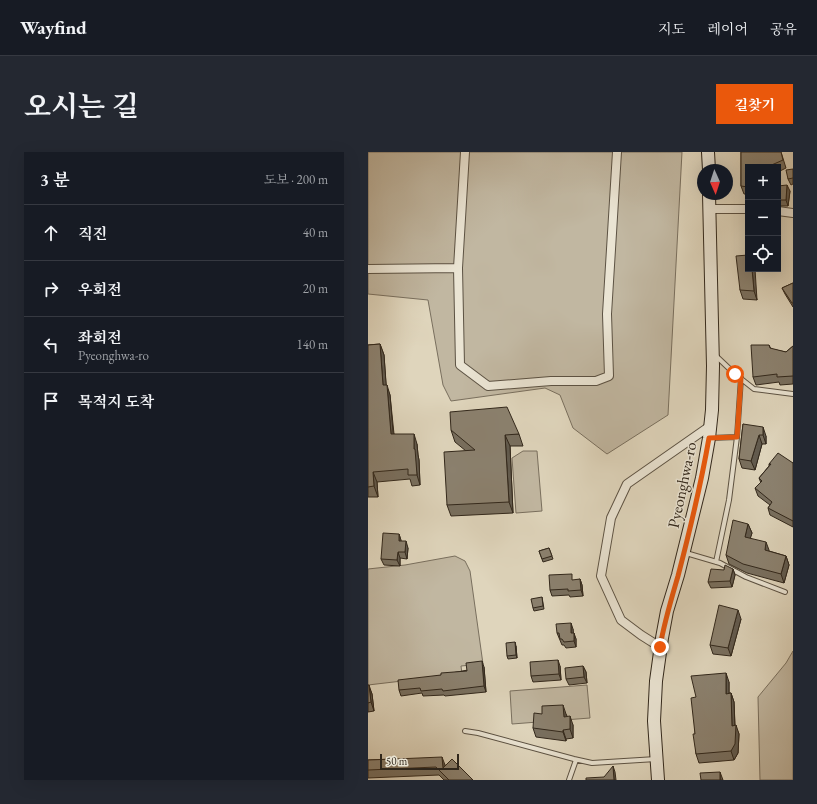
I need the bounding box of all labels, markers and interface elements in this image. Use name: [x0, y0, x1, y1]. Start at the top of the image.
text: Wayfind: [20, 15, 87, 40]
text: 지도: [658, 20, 685, 38]
text: 레이어: [707, 20, 748, 38]
text: 공유: [770, 20, 797, 38]
button: 길찾기: [716, 84, 793, 124]
text: 오시는 길: [24, 88, 139, 124]
north arrow: [697, 164, 733, 200]
map controls: [745, 164, 781, 272]
button: +: [745, 164, 781, 200]
text: 3 분: [40, 169, 69, 191]
text: 도보 · 200 m: [264, 171, 328, 188]
button: −: [745, 200, 781, 236]
icon: ahead: [40, 222, 62, 244]
text: 직진: [78, 224, 107, 243]
text: 40 m: [303, 224, 328, 241]
button: locate: [745, 236, 781, 272]
icon: right: [40, 278, 62, 300]
text: 우회전: [78, 280, 121, 299]
text: 20 m: [303, 280, 328, 297]
text: 좌회전: [78, 328, 121, 347]
icon: left: [40, 334, 62, 356]
text: 140 m: [297, 336, 328, 353]
text: Pyeonghwa-ro: [78, 347, 149, 364]
route start: [726, 365, 744, 383]
icon: arrive: [40, 390, 62, 412]
text: 목적지 도착: [78, 392, 154, 411]
street label: Pyeonghwa-ro: [663, 440, 701, 530]
route end: [651, 638, 669, 656]
scale bar: [380, 752, 459, 771]
text: 50 m: [386, 754, 407, 768]

